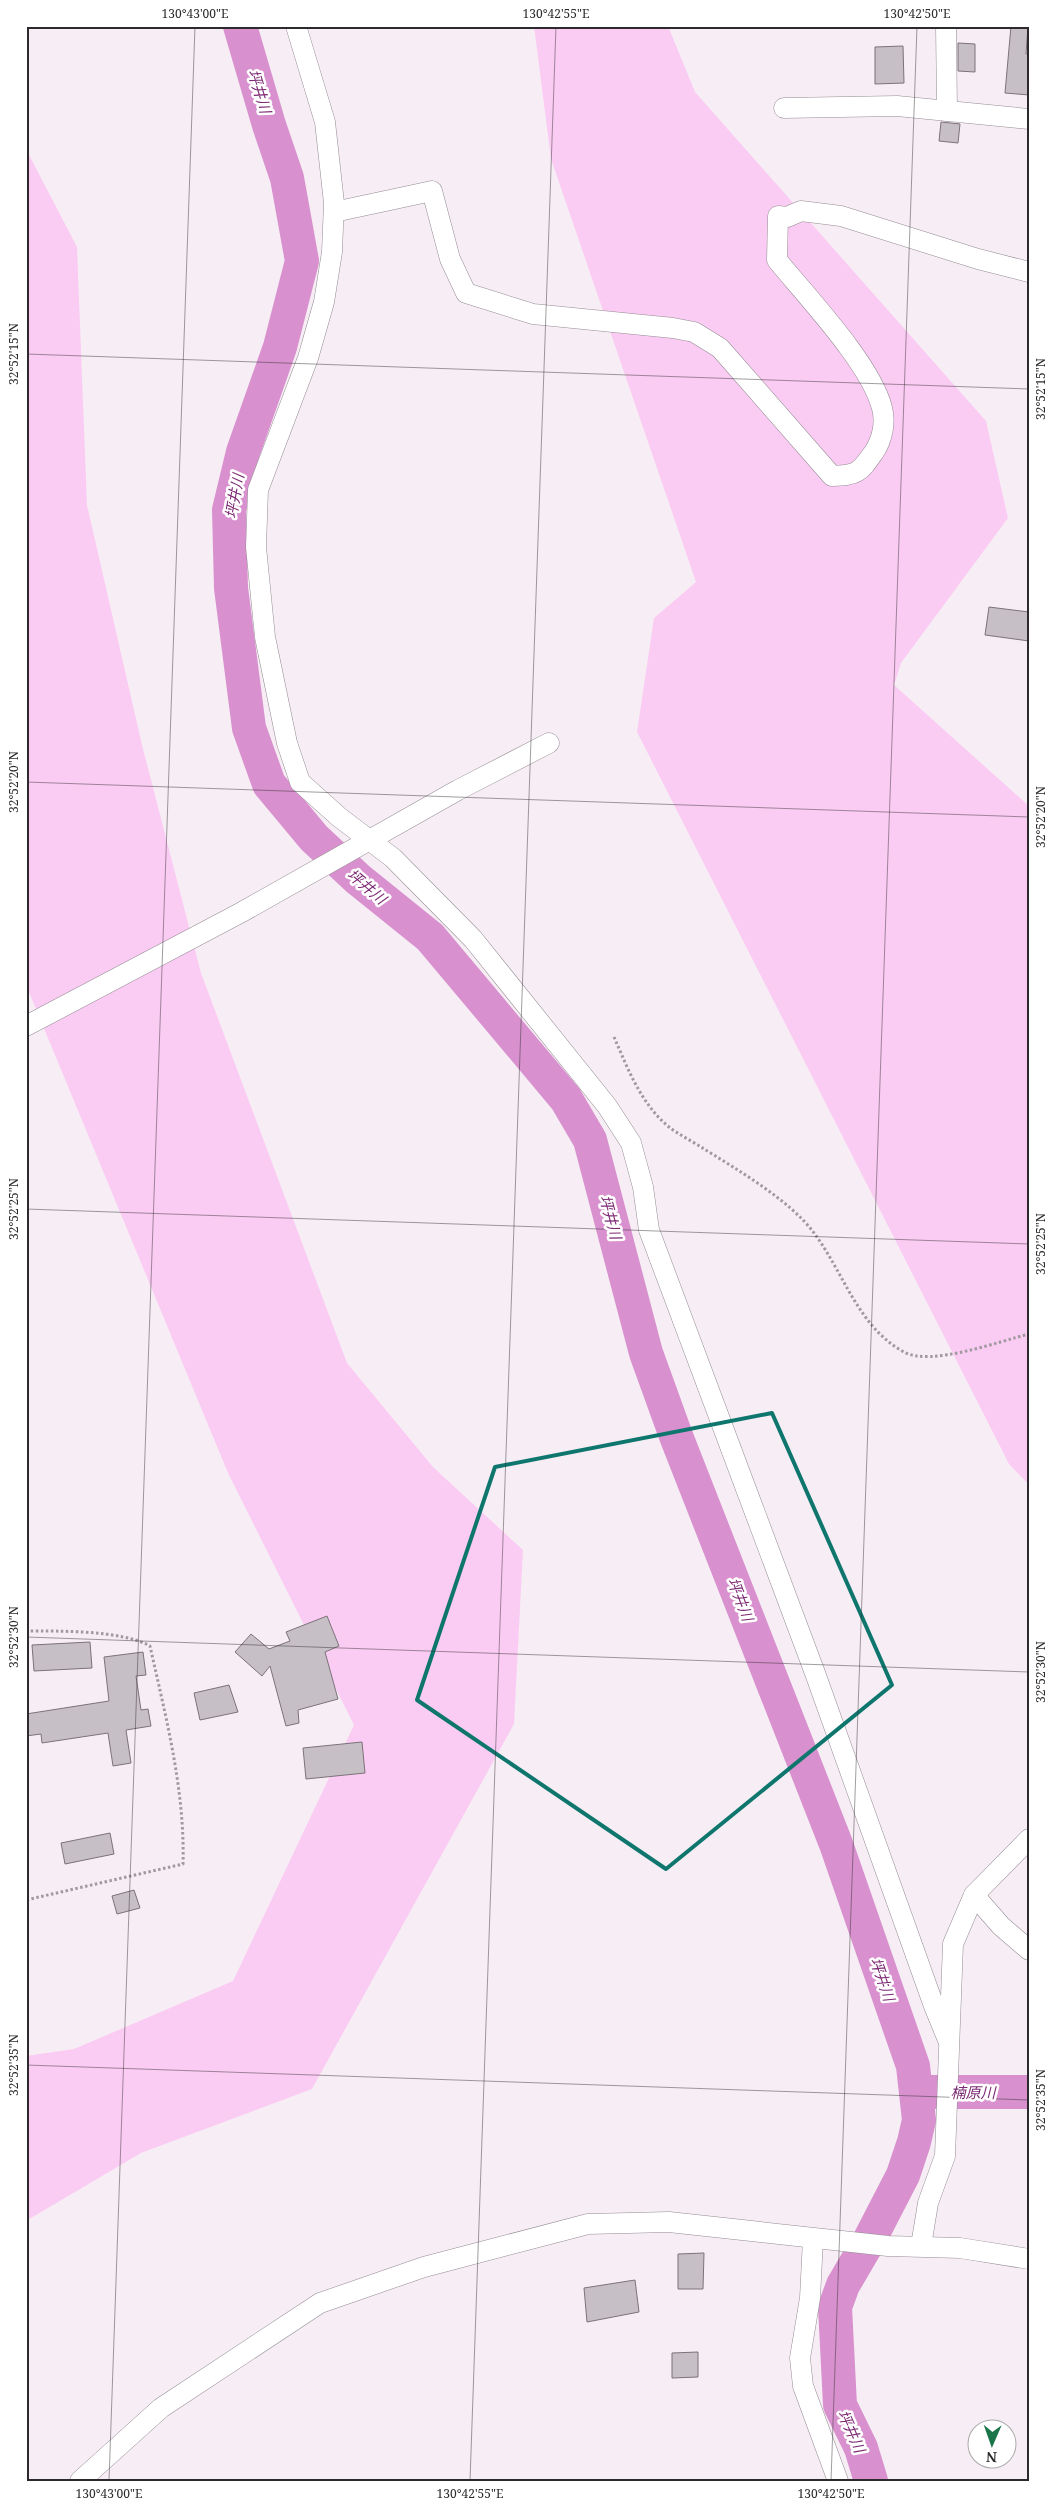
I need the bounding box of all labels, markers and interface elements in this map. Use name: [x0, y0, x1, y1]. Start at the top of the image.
text: 130°43'00"E: [162, 5, 228, 22]
text: 130°42'55"E: [523, 5, 589, 22]
text: 130°42'50"E: [884, 5, 950, 22]
water label: 坪井川: [244, 67, 277, 117]
text: 32°52'15"N: [5, 323, 22, 385]
text: 32°52'15"N: [1032, 358, 1049, 420]
water label: 坪井川: [220, 470, 248, 520]
text: 32°52'20"N: [5, 751, 22, 813]
text: 32°52'20"N: [1032, 786, 1049, 848]
water label: 坪井川: [343, 864, 392, 909]
text: 32°52'25"N: [5, 1178, 22, 1240]
water label: 坪井川: [596, 1193, 627, 1243]
text: 32°52'25"N: [1032, 1213, 1049, 1275]
water label: 坪井川: [724, 1574, 759, 1625]
text: 32°52'30"N: [5, 1606, 22, 1668]
text: 32°52'30"N: [1032, 1641, 1049, 1703]
water label: 坪井川: [866, 1954, 900, 2005]
text: 32°52'35"N: [5, 2034, 22, 2096]
text: 32°52'35"N: [1032, 2069, 1049, 2131]
water label: 楠原川: [950, 2082, 997, 2102]
water label: 坪井川: [834, 2406, 871, 2457]
north arrow: [968, 2420, 1018, 2470]
text: N: [986, 2448, 997, 2467]
text: 130°43'00"E: [76, 2485, 142, 2502]
text: 130°42'55"E: [437, 2485, 503, 2502]
text: 130°42'50"E: [798, 2485, 864, 2502]

